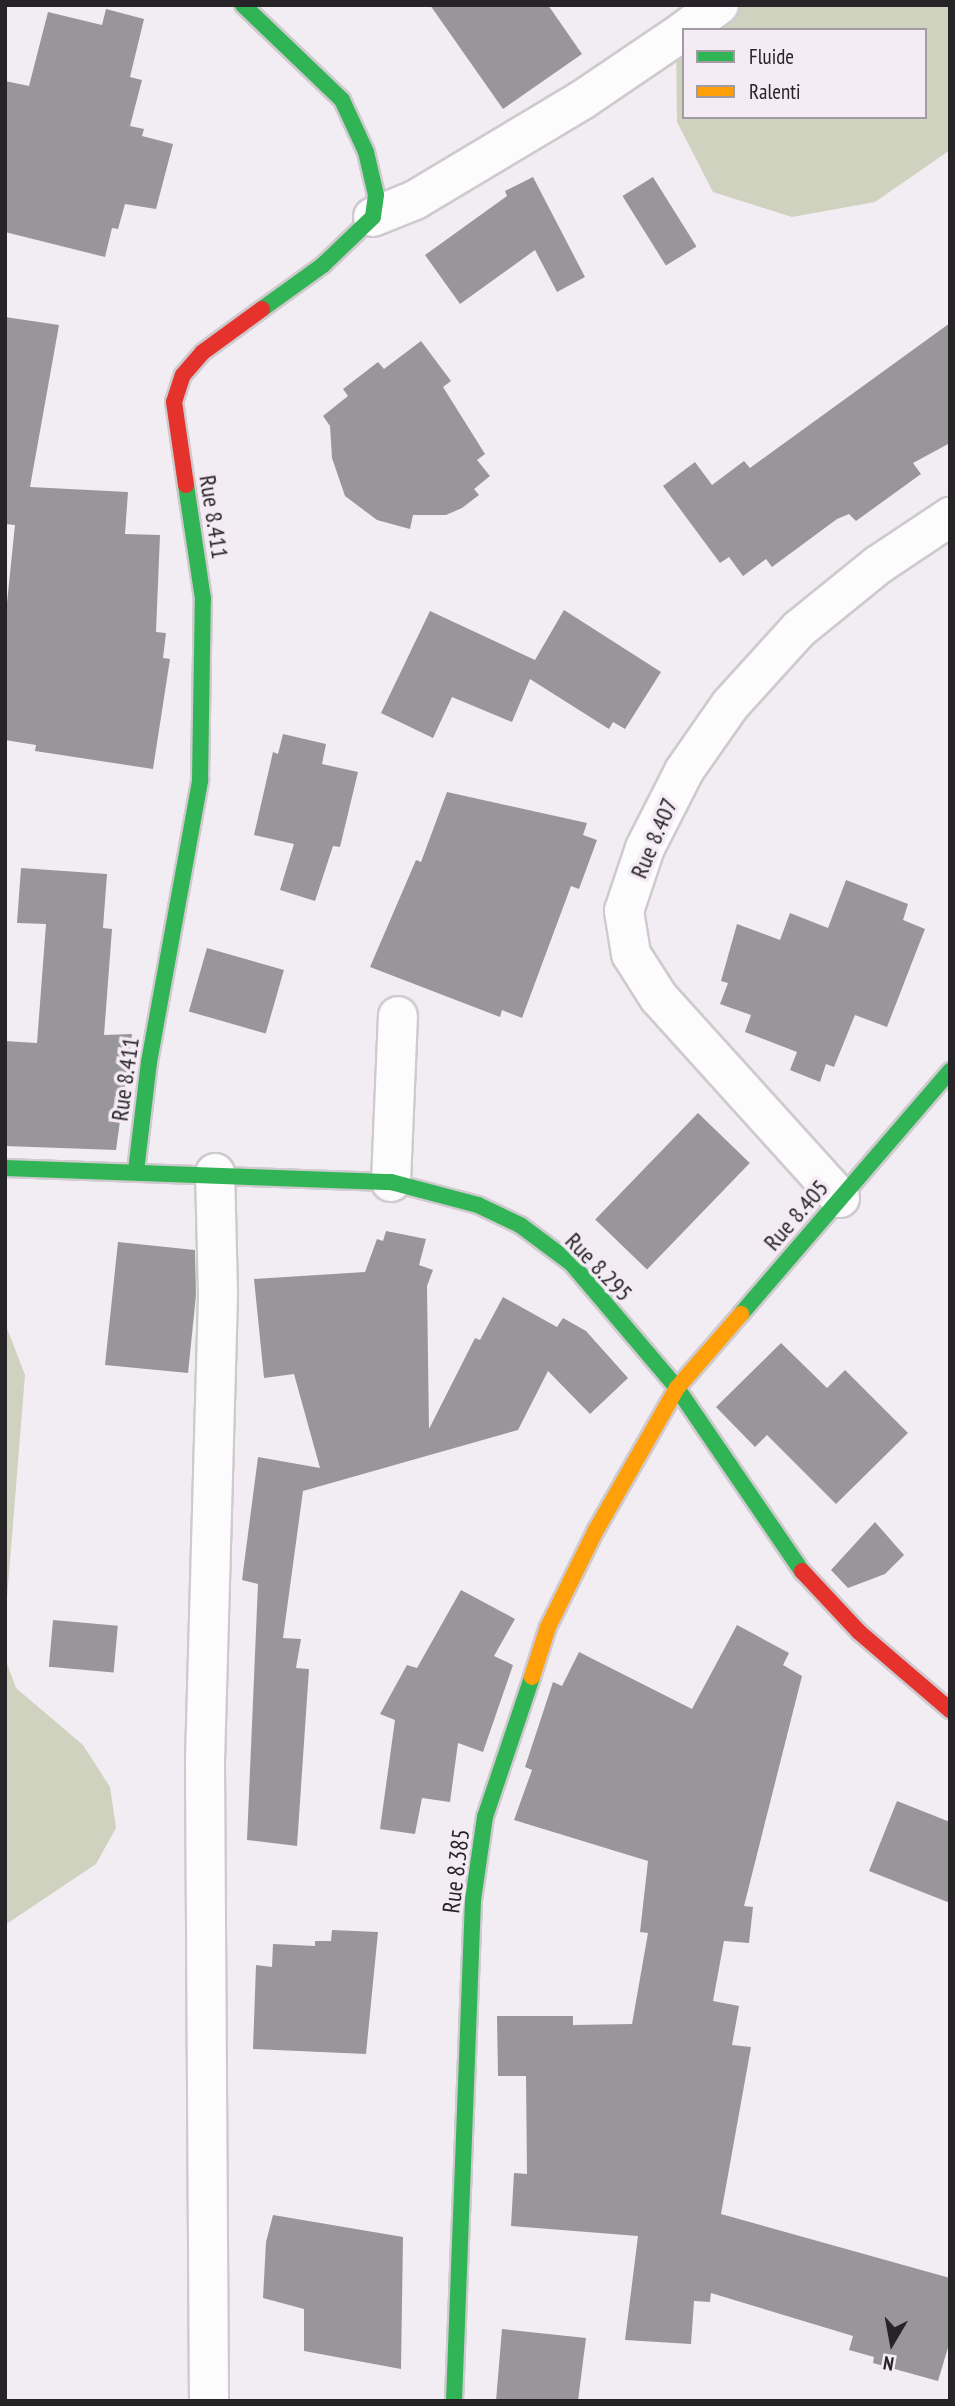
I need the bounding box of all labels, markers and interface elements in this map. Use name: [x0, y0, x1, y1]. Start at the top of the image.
legend: [682, 28, 927, 119]
text: Fluide: [749, 43, 794, 70]
text: Ralenti: [749, 78, 801, 105]
street label: Rue 8.411: [193, 473, 235, 561]
street label: Rue 8.407: [624, 794, 684, 882]
street label: Rue 8.411: [105, 1035, 145, 1123]
street label: Rue 8.405: [757, 1174, 835, 1256]
street label: Rue 8.295: [559, 1227, 639, 1307]
street label: Rue 8.385: [437, 1827, 475, 1915]
north arrow: [857, 2308, 927, 2378]
text: N: [881, 2351, 895, 2376]

